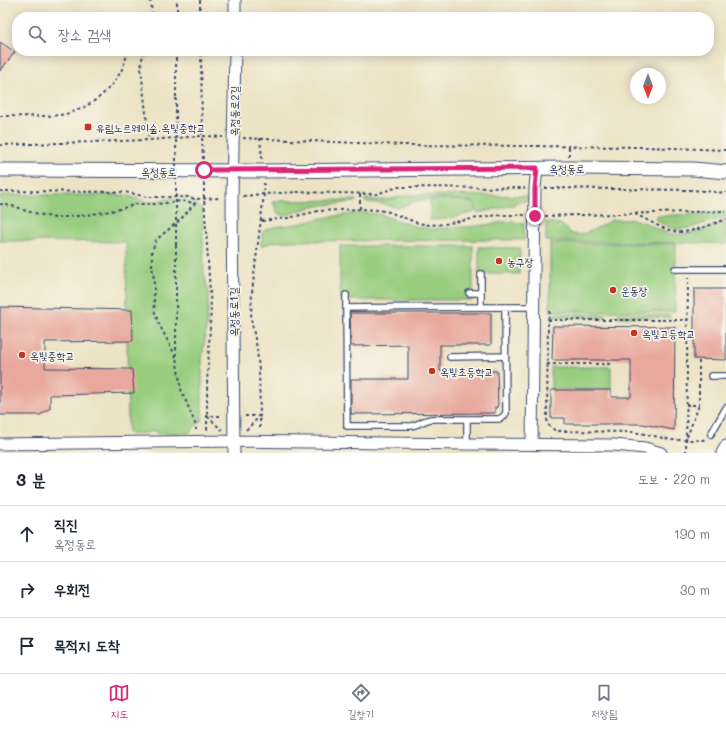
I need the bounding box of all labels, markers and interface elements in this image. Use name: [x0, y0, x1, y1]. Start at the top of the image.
search box: [12, 12, 714, 56]
icon: search: [26, 23, 48, 45]
text: 장소 검색: [58, 24, 111, 44]
north arrow: [630, 68, 666, 104]
street label: 옥정동로2길: [226, 86, 242, 136]
place label: 유림노르웨이숲.옥빛중학교: [96, 120, 205, 135]
marker: 유림노르웨이숲.옥빛중학교: [83, 122, 93, 132]
route start: [195, 161, 213, 179]
street label: 옥정동로: [549, 161, 585, 176]
street label: 옥정동로: [141, 164, 177, 179]
route end: [526, 207, 544, 225]
place label: 농구장: [507, 254, 534, 269]
marker: 농구장: [494, 256, 504, 266]
place label: 운동장: [621, 283, 648, 298]
marker: 운동장: [608, 285, 618, 295]
street label: 옥정동로1길: [226, 287, 241, 337]
place label: 옥빛고등학교: [642, 326, 695, 341]
marker: 옥빛고등학교: [629, 328, 639, 338]
place label: 옥빛중학교: [30, 348, 74, 363]
marker: 옥빛중학교: [17, 350, 27, 360]
place label: 옥빛초등학교: [440, 364, 493, 379]
marker: 옥빛초등학교: [427, 366, 437, 376]
text: 3 분: [16, 468, 46, 490]
text: 도보 · 220 m: [638, 470, 710, 487]
text: 직진: [54, 514, 78, 534]
icon: ahead: [16, 523, 38, 545]
text: 190 m: [674, 525, 710, 542]
text: 옥정동로: [54, 535, 96, 552]
icon: right: [16, 579, 38, 601]
text: 우회전: [54, 579, 90, 599]
text: 30 m: [680, 581, 710, 598]
icon: arrive: [16, 635, 38, 657]
text: 목적지 도착: [54, 635, 120, 655]
tab: 지도: [108, 682, 130, 722]
tab: 길찾기: [347, 682, 374, 722]
tab: 저장됨: [591, 682, 618, 722]

